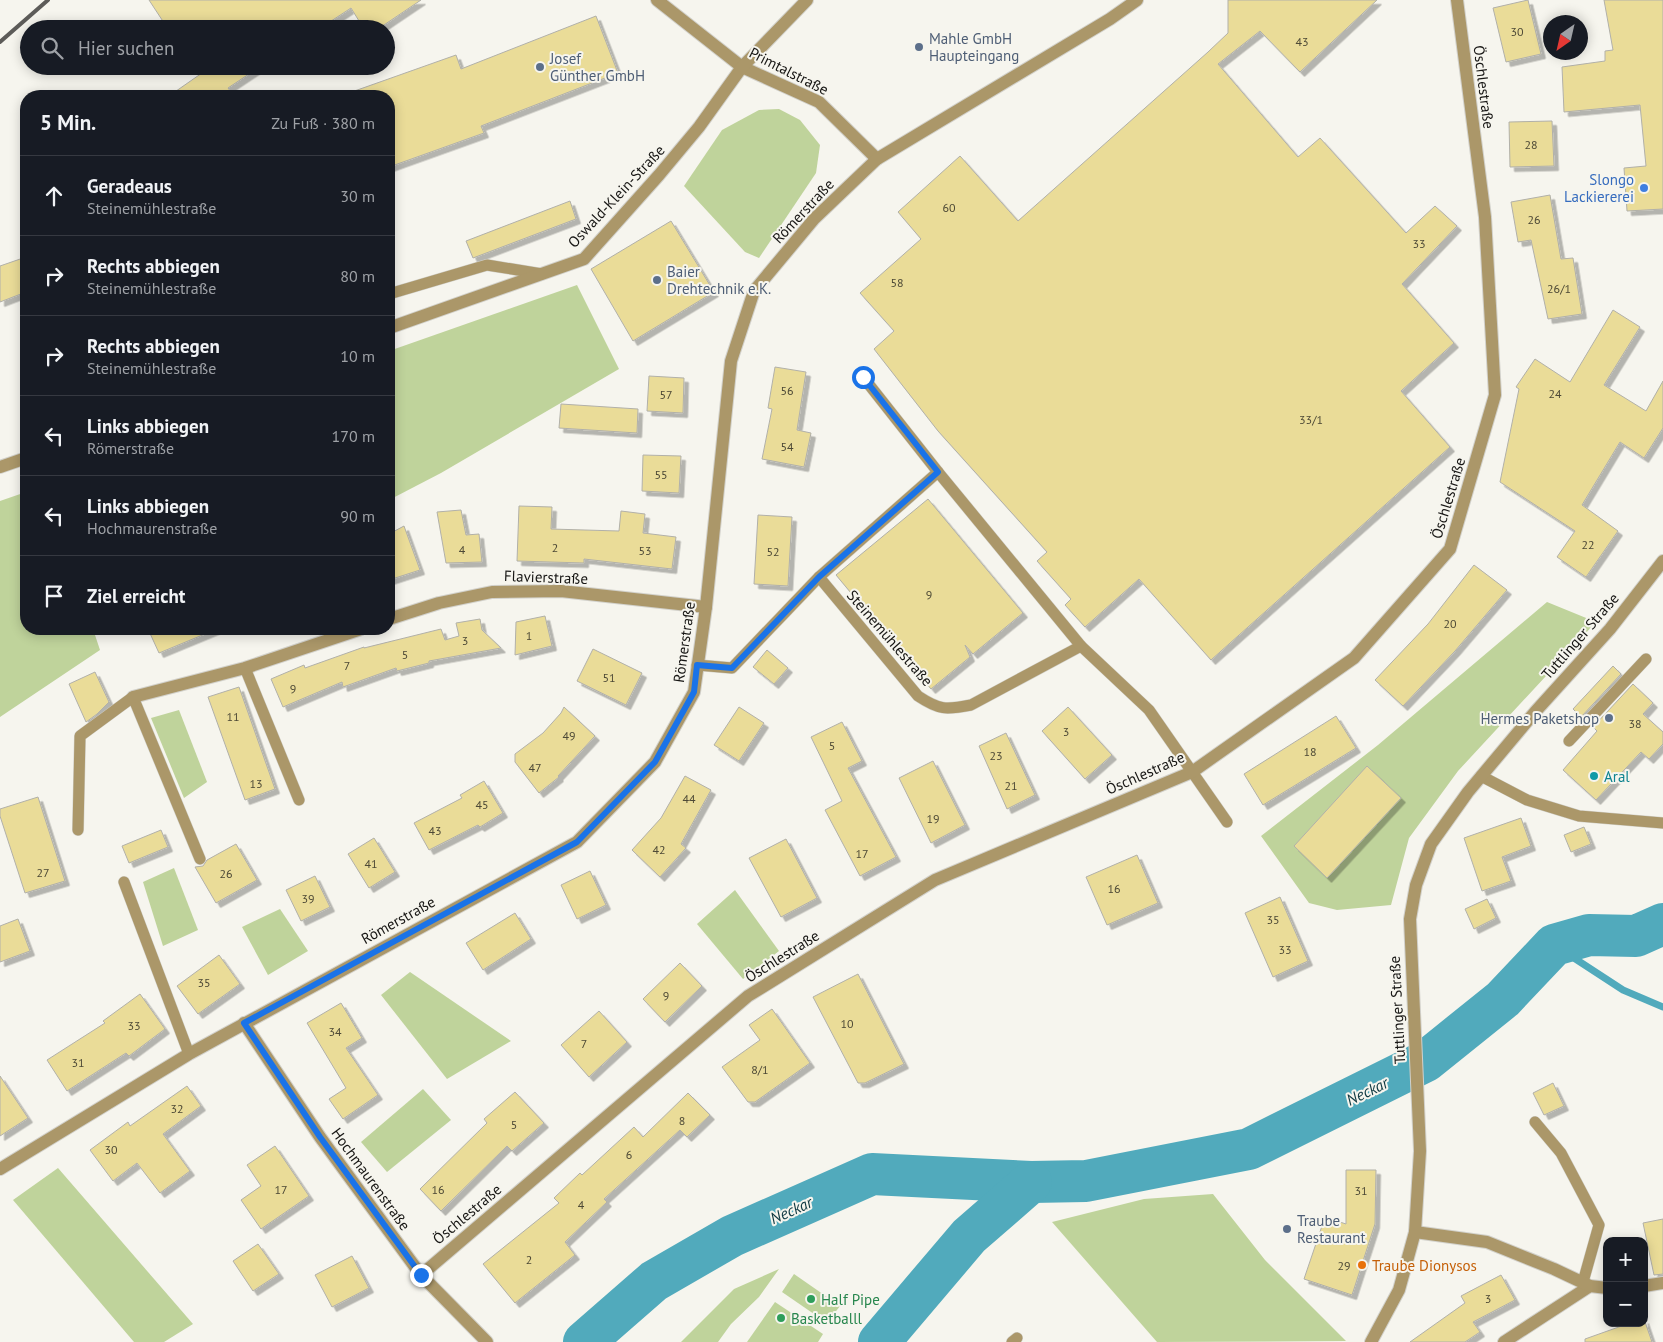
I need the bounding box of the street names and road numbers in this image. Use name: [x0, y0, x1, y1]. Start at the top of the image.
street label: Primtalstraße: [746, 43, 832, 99]
street label: Öschlestraße: [1469, 44, 1499, 130]
street label: Oswald-Klein-Straße: [563, 141, 669, 251]
street label: Römerstraße: [768, 175, 838, 247]
street label: Öschlestraße: [1427, 455, 1469, 541]
street label: Flavierstraße: [504, 566, 588, 588]
street label: Steinemühlestraße: [843, 586, 937, 690]
street label: Tuttlinger Straße: [1537, 589, 1623, 683]
street label: Römerstraße: [669, 600, 699, 684]
street label: Öschlestraße: [1103, 747, 1187, 799]
street label: Römerstraße: [358, 892, 438, 948]
street label: Öschlestraße: [741, 926, 823, 986]
street label: Tuttlinger Straße: [1385, 955, 1409, 1065]
street label: Hochmaurenstraße: [327, 1124, 415, 1234]
street label: Öschlestraße: [429, 1180, 505, 1248]

